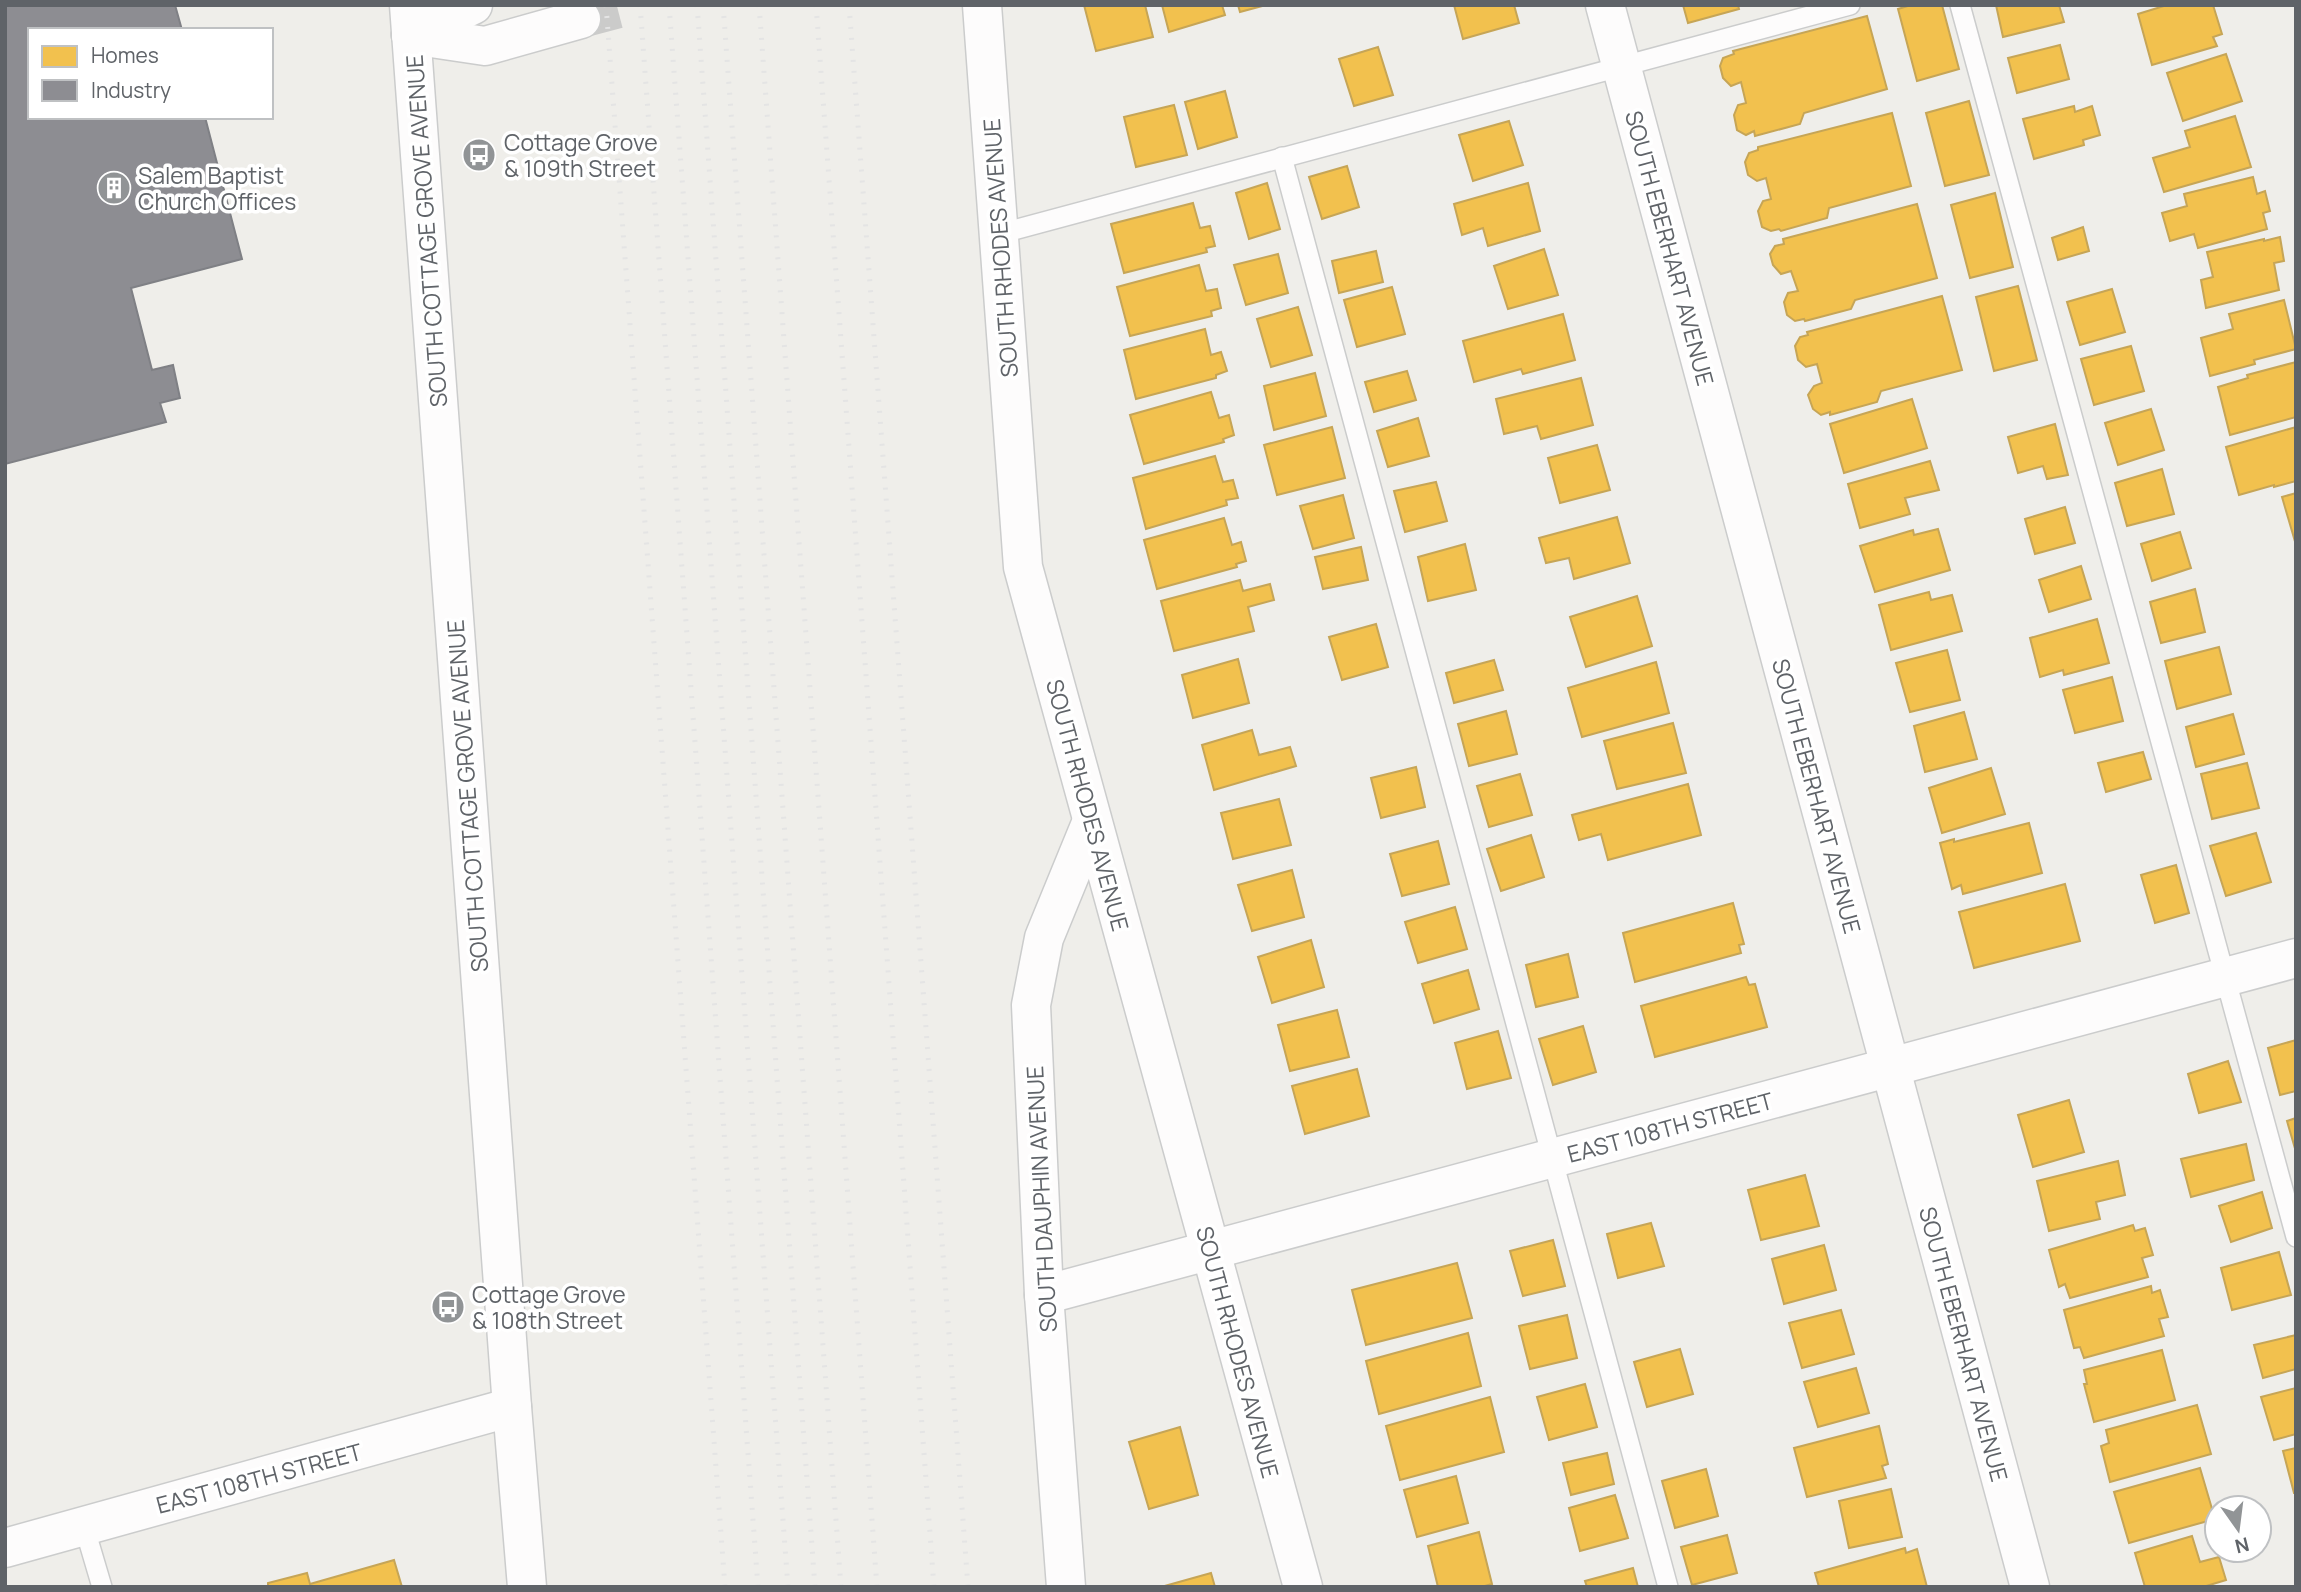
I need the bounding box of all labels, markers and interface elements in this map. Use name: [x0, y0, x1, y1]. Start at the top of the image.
legend: [28, 28, 273, 119]
text: Homes: [91, 41, 159, 69]
street label: SOUTH COTTAGE GROVE AVENUE: [398, 54, 454, 408]
text: Industry: [91, 76, 171, 104]
street label: SOUTH EBERHART AVENUE: [1618, 107, 1722, 389]
street label: SOUTH RHODES AVENUE: [975, 117, 1025, 379]
place label: Cottage Grove & 109th Street: [504, 126, 658, 184]
bus stop icon: Cottage Grove & 109th Street: [460, 136, 498, 174]
place label: Salem Baptist Church Offices: [138, 159, 296, 217]
building icon: Salem Baptist Church Offices: [95, 169, 133, 207]
street label: SOUTH COTTAGE GROVE AVENUE: [439, 619, 495, 973]
street label: SOUTH EBERHART AVENUE: [1765, 655, 1869, 937]
street label: SOUTH RHODES AVENUE: [1039, 675, 1137, 935]
street label: SOUTH DAUPHIN AVENUE: [1018, 1065, 1064, 1333]
street label: EAST 108TH STREET: [1564, 1084, 1777, 1170]
street label: SOUTH EBERHART AVENUE: [1912, 1203, 2016, 1485]
street label: SOUTH RHODES AVENUE: [1189, 1222, 1287, 1482]
place label: Cottage Grove & 108th Street: [472, 1278, 626, 1336]
bus stop icon: Cottage Grove & 108th Street: [429, 1288, 467, 1326]
street label: EAST 108TH STREET: [153, 1435, 366, 1521]
north arrow: [2203, 1494, 2273, 1564]
text: N: [2232, 1531, 2252, 1560]

